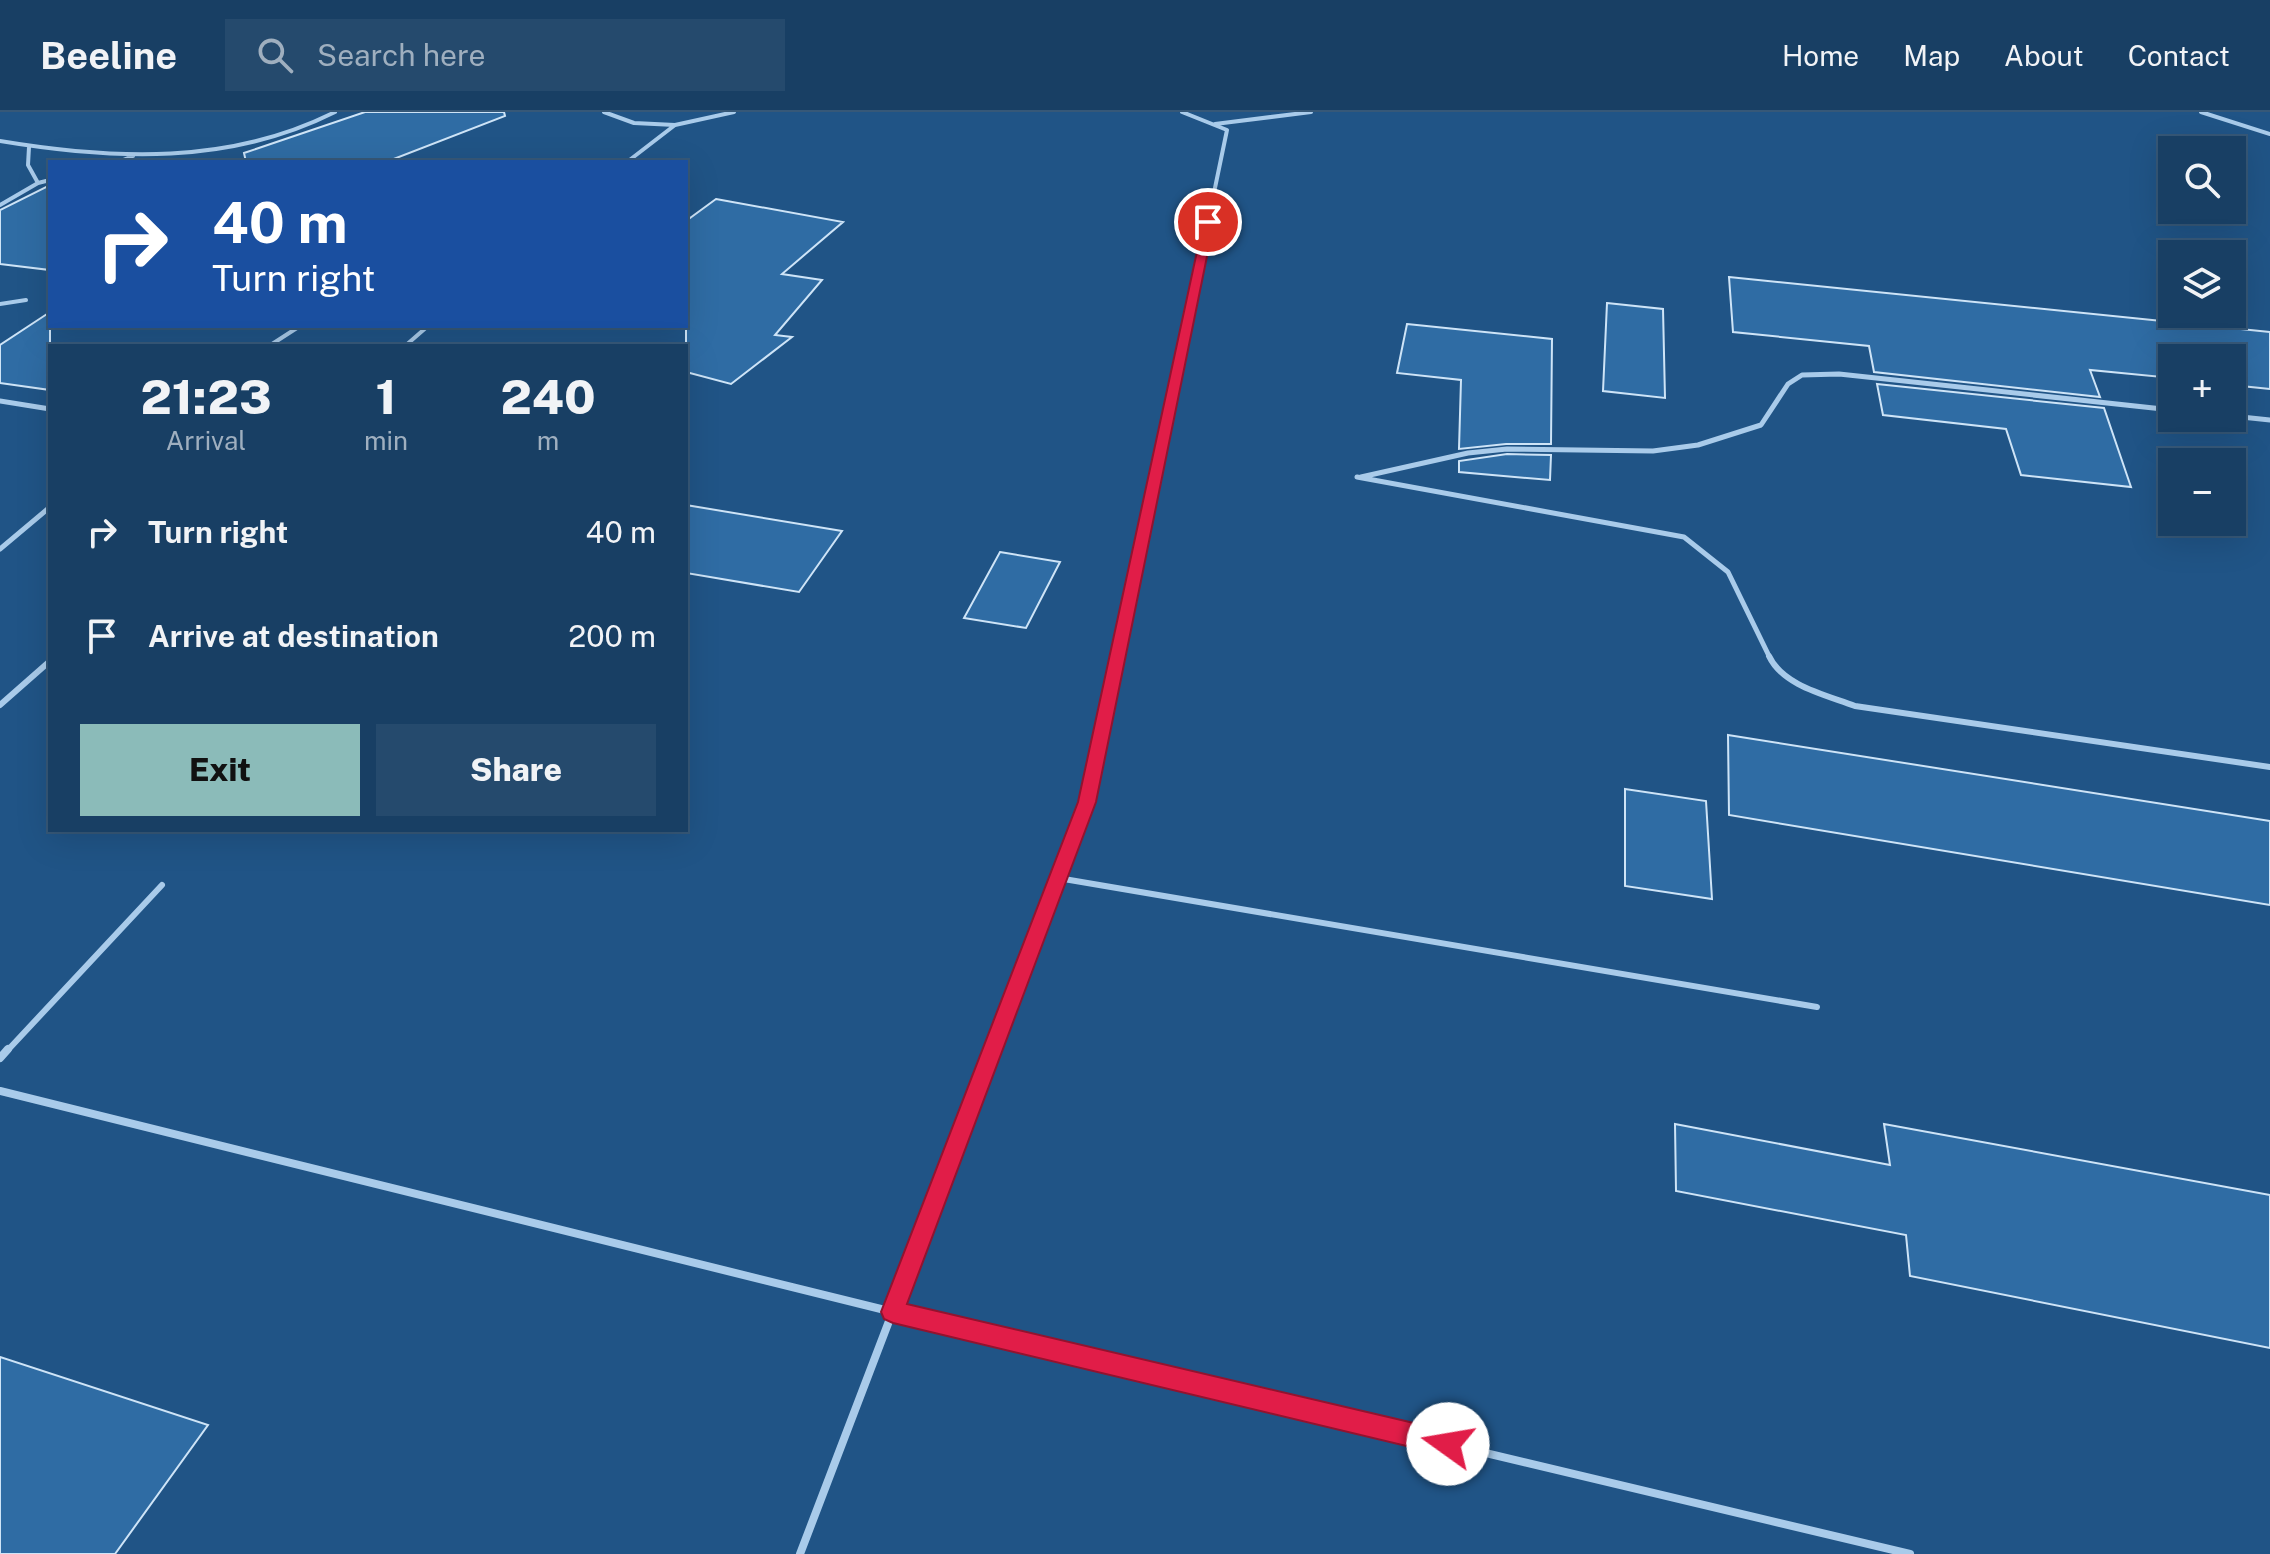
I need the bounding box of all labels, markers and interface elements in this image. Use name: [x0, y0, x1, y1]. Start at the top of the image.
search box: [225, 19, 785, 91]
text: Beeline: [40, 33, 177, 78]
icon: search: [253, 33, 297, 77]
text: Search here: [317, 37, 486, 73]
text: Home: [1782, 39, 1859, 72]
text: Map: [1903, 39, 1960, 72]
text: About: [2004, 39, 2084, 72]
text: Contact: [2128, 39, 2230, 72]
map controls: [2158, 136, 2246, 536]
button: search: [2158, 136, 2246, 224]
pin: [1174, 188, 1242, 256]
text: 40 m: [212, 190, 348, 256]
icon: right: [80, 192, 184, 296]
icon: arrive: [1186, 200, 1230, 244]
button: layers: [2158, 240, 2246, 328]
text: Turn right: [212, 257, 375, 299]
button: +: [2158, 344, 2246, 432]
text: 21:23: [140, 368, 272, 425]
text: 1: [376, 368, 397, 425]
text: 240: [501, 368, 596, 425]
text: Arrival: [166, 425, 246, 456]
text: min: [364, 425, 408, 456]
text: m: [537, 425, 559, 456]
button: −: [2158, 448, 2246, 536]
icon: right: [80, 510, 124, 554]
text: Turn right: [148, 514, 288, 550]
text: 40 m: [586, 514, 656, 550]
icon: arrive: [80, 614, 124, 658]
text: Arrive at destination: [148, 618, 439, 654]
text: 200 m: [568, 618, 656, 654]
button: Exit: [80, 724, 360, 816]
button: Share: [376, 724, 656, 816]
position arrow: [1406, 1402, 1490, 1486]

